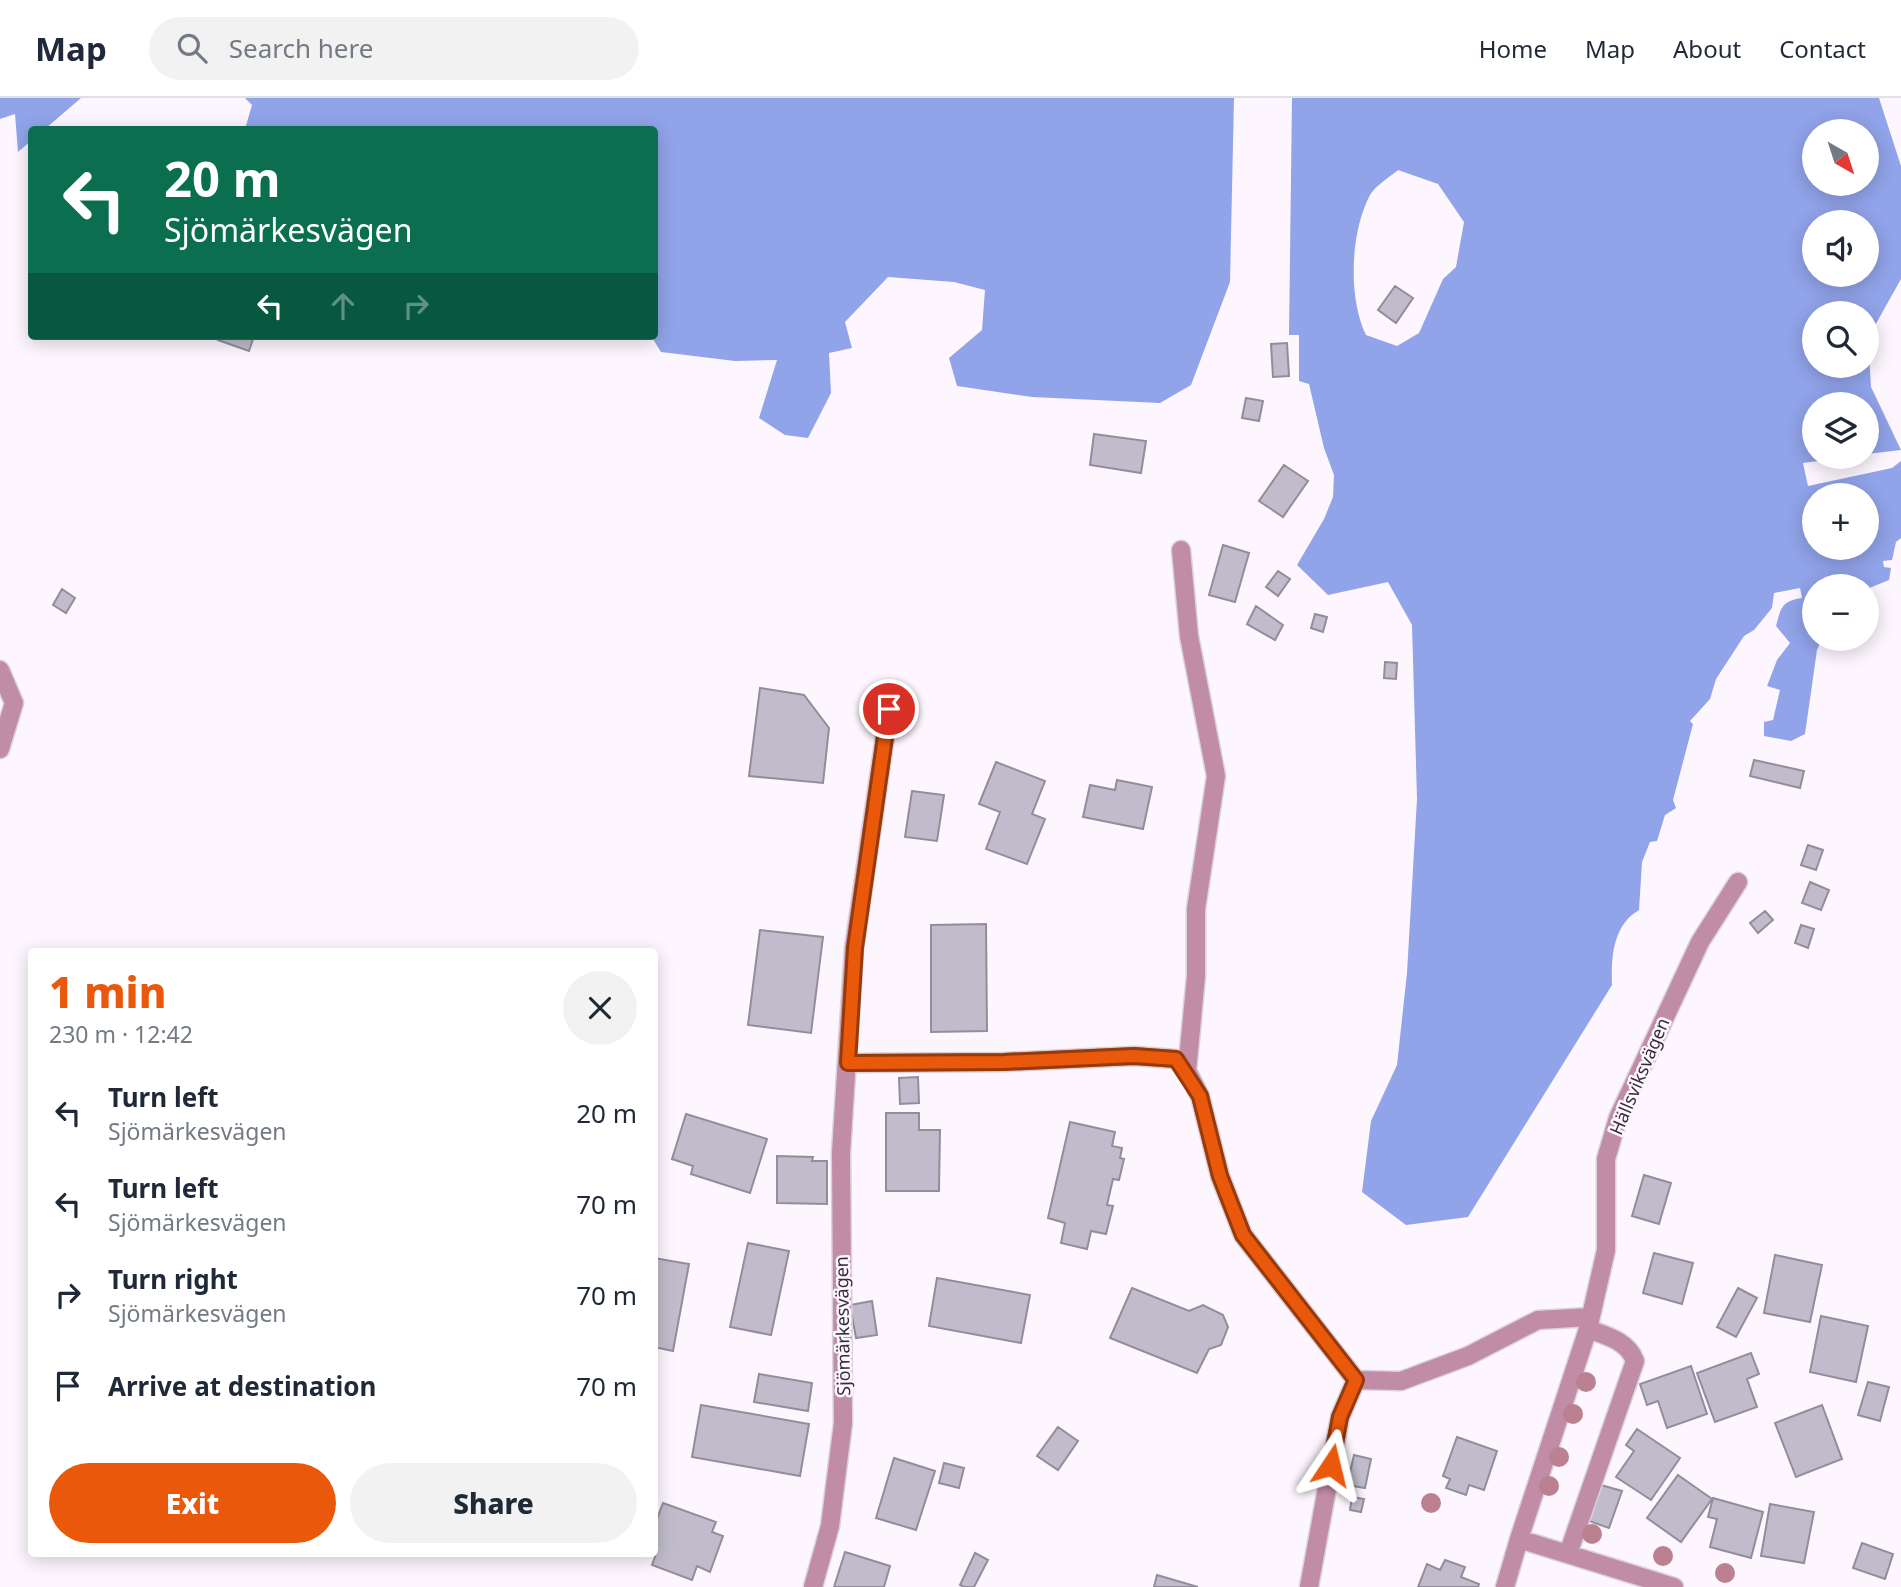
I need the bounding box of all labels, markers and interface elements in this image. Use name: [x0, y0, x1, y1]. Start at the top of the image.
search box: [149, 17, 639, 80]
text: Map: [35, 26, 107, 71]
icon: search: [173, 29, 211, 67]
text: Search here: [229, 30, 373, 66]
text: Home: [1479, 32, 1547, 65]
text: Map: [1585, 32, 1635, 65]
text: About: [1673, 32, 1741, 65]
text: Contact: [1779, 32, 1866, 65]
north arrow: [1802, 119, 1880, 196]
map controls: [1802, 119, 1879, 651]
text: 20 m: [164, 145, 281, 211]
icon: left: [49, 154, 140, 245]
text: Sjömärkesvägen: [164, 208, 412, 251]
button: sound: [1802, 210, 1879, 287]
icon: left: [251, 287, 289, 325]
icon: ahead: [324, 287, 362, 325]
icon: right: [397, 287, 435, 325]
button: search: [1802, 301, 1879, 378]
button: layers: [1802, 392, 1879, 469]
button: +: [1802, 483, 1879, 560]
button: −: [1802, 574, 1879, 651]
pin: [859, 679, 919, 739]
icon: arrive: [870, 690, 908, 728]
text: 1 min: [49, 963, 166, 1020]
button: close: [563, 971, 637, 1045]
street label: Hällsviksvägen: [1604, 1014, 1674, 1138]
text: 230 m · 12:42: [49, 1018, 193, 1050]
text: Turn left: [108, 1079, 219, 1115]
icon: left: [49, 1094, 87, 1132]
text: 20 m: [576, 1095, 637, 1131]
text: Sjömärkesvägen: [108, 1115, 287, 1147]
text: Turn left: [108, 1170, 219, 1206]
icon: left: [49, 1185, 87, 1223]
text: 70 m: [576, 1186, 637, 1222]
text: Sjömärkesvägen: [108, 1206, 287, 1238]
street label: Sjömärkesvägen: [829, 1256, 855, 1396]
text: Turn right: [108, 1261, 238, 1297]
icon: right: [49, 1276, 87, 1314]
text: 70 m: [576, 1277, 637, 1313]
text: Sjömärkesvägen: [108, 1297, 287, 1329]
icon: arrive: [49, 1367, 87, 1405]
text: Arrive at destination: [108, 1368, 377, 1404]
text: 70 m: [576, 1368, 637, 1404]
position arrow: [1294, 1428, 1368, 1502]
button: Exit: [49, 1463, 336, 1543]
button: Share: [350, 1463, 637, 1543]

